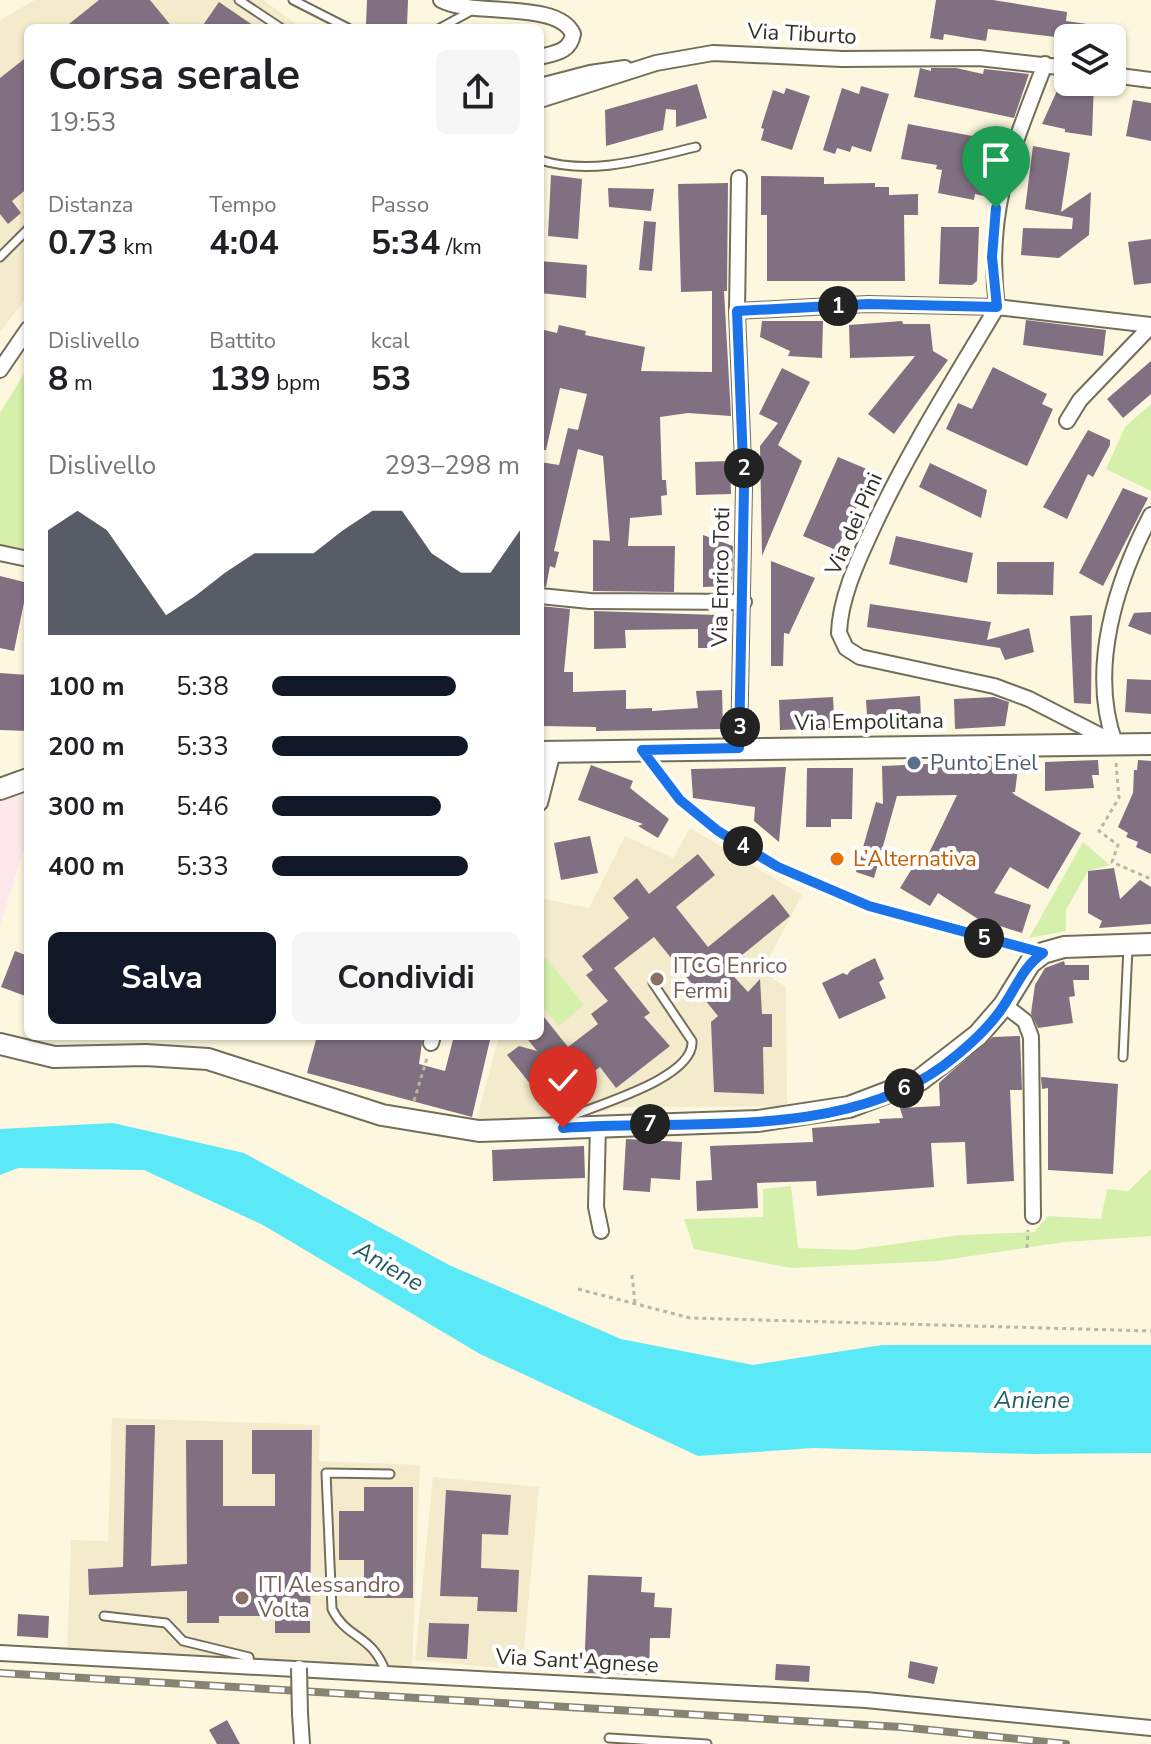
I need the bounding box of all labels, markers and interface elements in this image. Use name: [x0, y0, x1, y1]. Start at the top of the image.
street label: Via Tiburto: [746, 16, 857, 52]
map controls: [1054, 24, 1126, 96]
button: layers: [1054, 24, 1126, 96]
text: Corsa serale: [48, 45, 300, 105]
button: share: [436, 50, 520, 134]
text: 19:53: [48, 105, 116, 140]
pin: [962, 126, 1030, 208]
icon: arrive: [974, 138, 1018, 182]
text: Distanza: [48, 190, 134, 220]
text: Tempo: [209, 190, 277, 220]
text: Passo: [371, 190, 429, 220]
text: 0.73: [48, 220, 118, 266]
text: 4:04: [209, 220, 279, 266]
text: 5:34: [371, 220, 440, 266]
text: km: [118, 232, 153, 262]
text: /km: [440, 232, 482, 262]
pin: 1: [818, 286, 858, 326]
text: 1: [831, 291, 845, 321]
text: Dislivello: [48, 326, 140, 356]
text: Battito: [209, 326, 276, 356]
text: kcal: [371, 326, 410, 356]
text: 8: [48, 356, 68, 402]
text: 139: [209, 356, 271, 402]
text: 53: [371, 356, 411, 402]
text: m: [68, 368, 93, 398]
text: bpm: [271, 368, 321, 398]
text: Dislivello: [48, 448, 156, 483]
text: 293–298 m: [384, 448, 520, 483]
pin: 2: [724, 448, 764, 488]
text: 2: [737, 453, 751, 483]
street label: Via dei Pini: [818, 468, 890, 581]
street label: Via Enrico Toti: [705, 507, 737, 648]
text: 100 m: [48, 669, 125, 704]
text: 5:38: [176, 669, 229, 704]
street label: Via Empolitana: [793, 706, 944, 738]
pin: 3: [720, 707, 760, 747]
text: 3: [733, 712, 747, 742]
text: 200 m: [48, 729, 125, 764]
text: 5:33: [176, 729, 229, 764]
place label: Punto Enel: [930, 748, 1038, 778]
marker: Punto Enel: [905, 754, 923, 772]
text: 300 m: [48, 789, 125, 824]
text: 5:46: [176, 789, 229, 824]
pin: 4: [723, 826, 763, 866]
text: 4: [736, 831, 750, 861]
place label: L’Alternativa: [853, 844, 977, 874]
text: 400 m: [48, 849, 125, 884]
text: 5:33: [176, 849, 229, 884]
marker: L’Alternativa: [828, 850, 846, 868]
pin: 5: [964, 918, 1004, 958]
text: 5: [977, 923, 991, 953]
button: Salva: [48, 932, 276, 1024]
button: Condividi: [292, 932, 520, 1024]
place label: ITCG Enrico Fermi: [673, 951, 787, 1006]
marker: ITCG Enrico Fermi: [648, 970, 666, 988]
pin: [529, 1046, 597, 1128]
icon: check: [541, 1058, 585, 1102]
pin: 6: [884, 1068, 924, 1108]
text: 6: [897, 1073, 911, 1103]
pin: 7: [630, 1104, 670, 1144]
text: 7: [643, 1109, 657, 1139]
water label: Aniene: [347, 1233, 430, 1299]
water label: Aniene: [993, 1384, 1070, 1416]
place label: ITI Alessandro Volta: [257, 1570, 400, 1625]
marker: ITI Alessandro Volta: [233, 1589, 251, 1607]
street label: Via Sant'Agnese: [494, 1642, 659, 1680]

